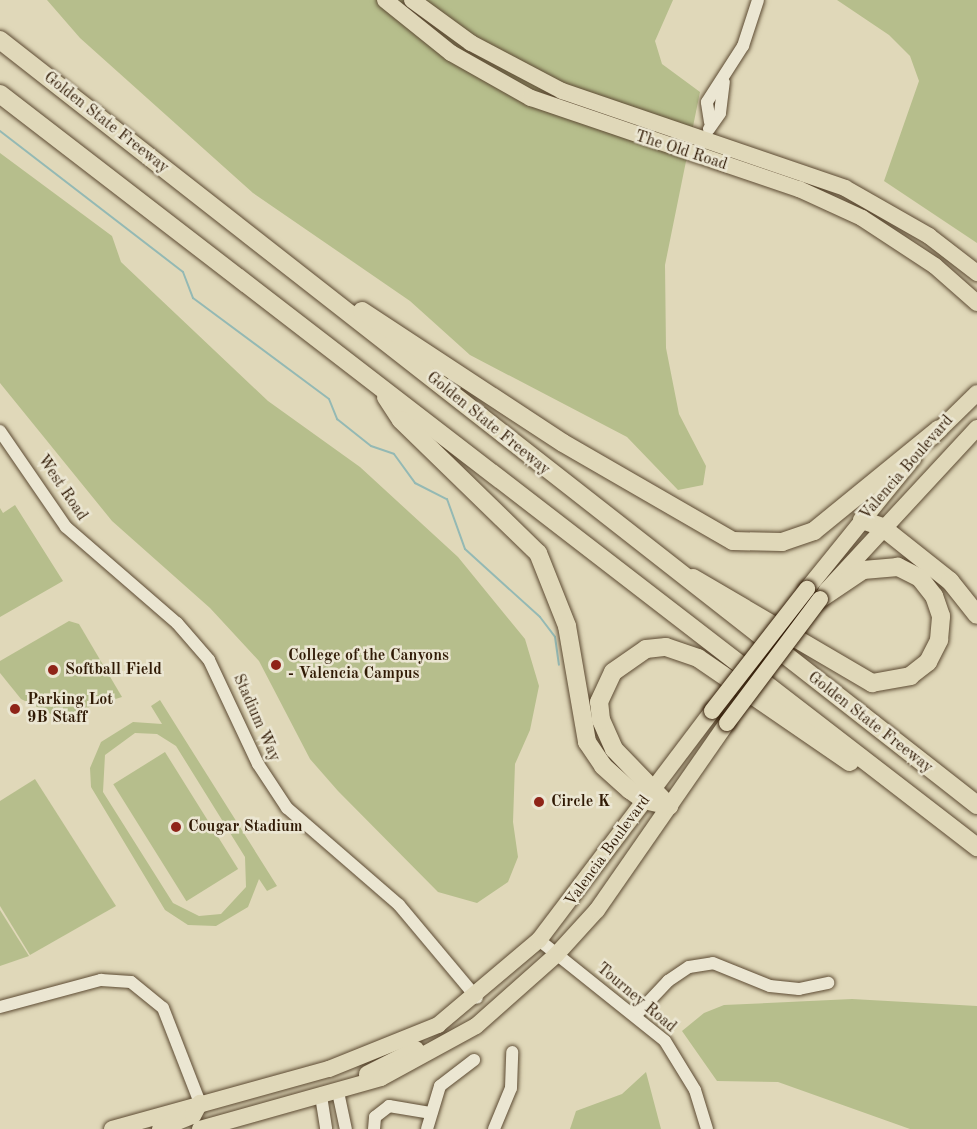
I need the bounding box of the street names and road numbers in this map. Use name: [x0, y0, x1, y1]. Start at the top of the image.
street label: Golden State Freeway: [40, 68, 172, 178]
street label: The Old Road: [632, 127, 730, 175]
street label: Golden State Freeway: [422, 368, 554, 480]
street label: Valencia Boulevard: [856, 412, 958, 524]
street label: West Road: [33, 451, 91, 525]
street label: Golden State Freeway: [804, 668, 936, 778]
street label: Stadium Way: [228, 671, 284, 765]
street label: Valencia Boulevard: [561, 792, 655, 910]
street label: Tourney Road: [592, 959, 680, 1037]

